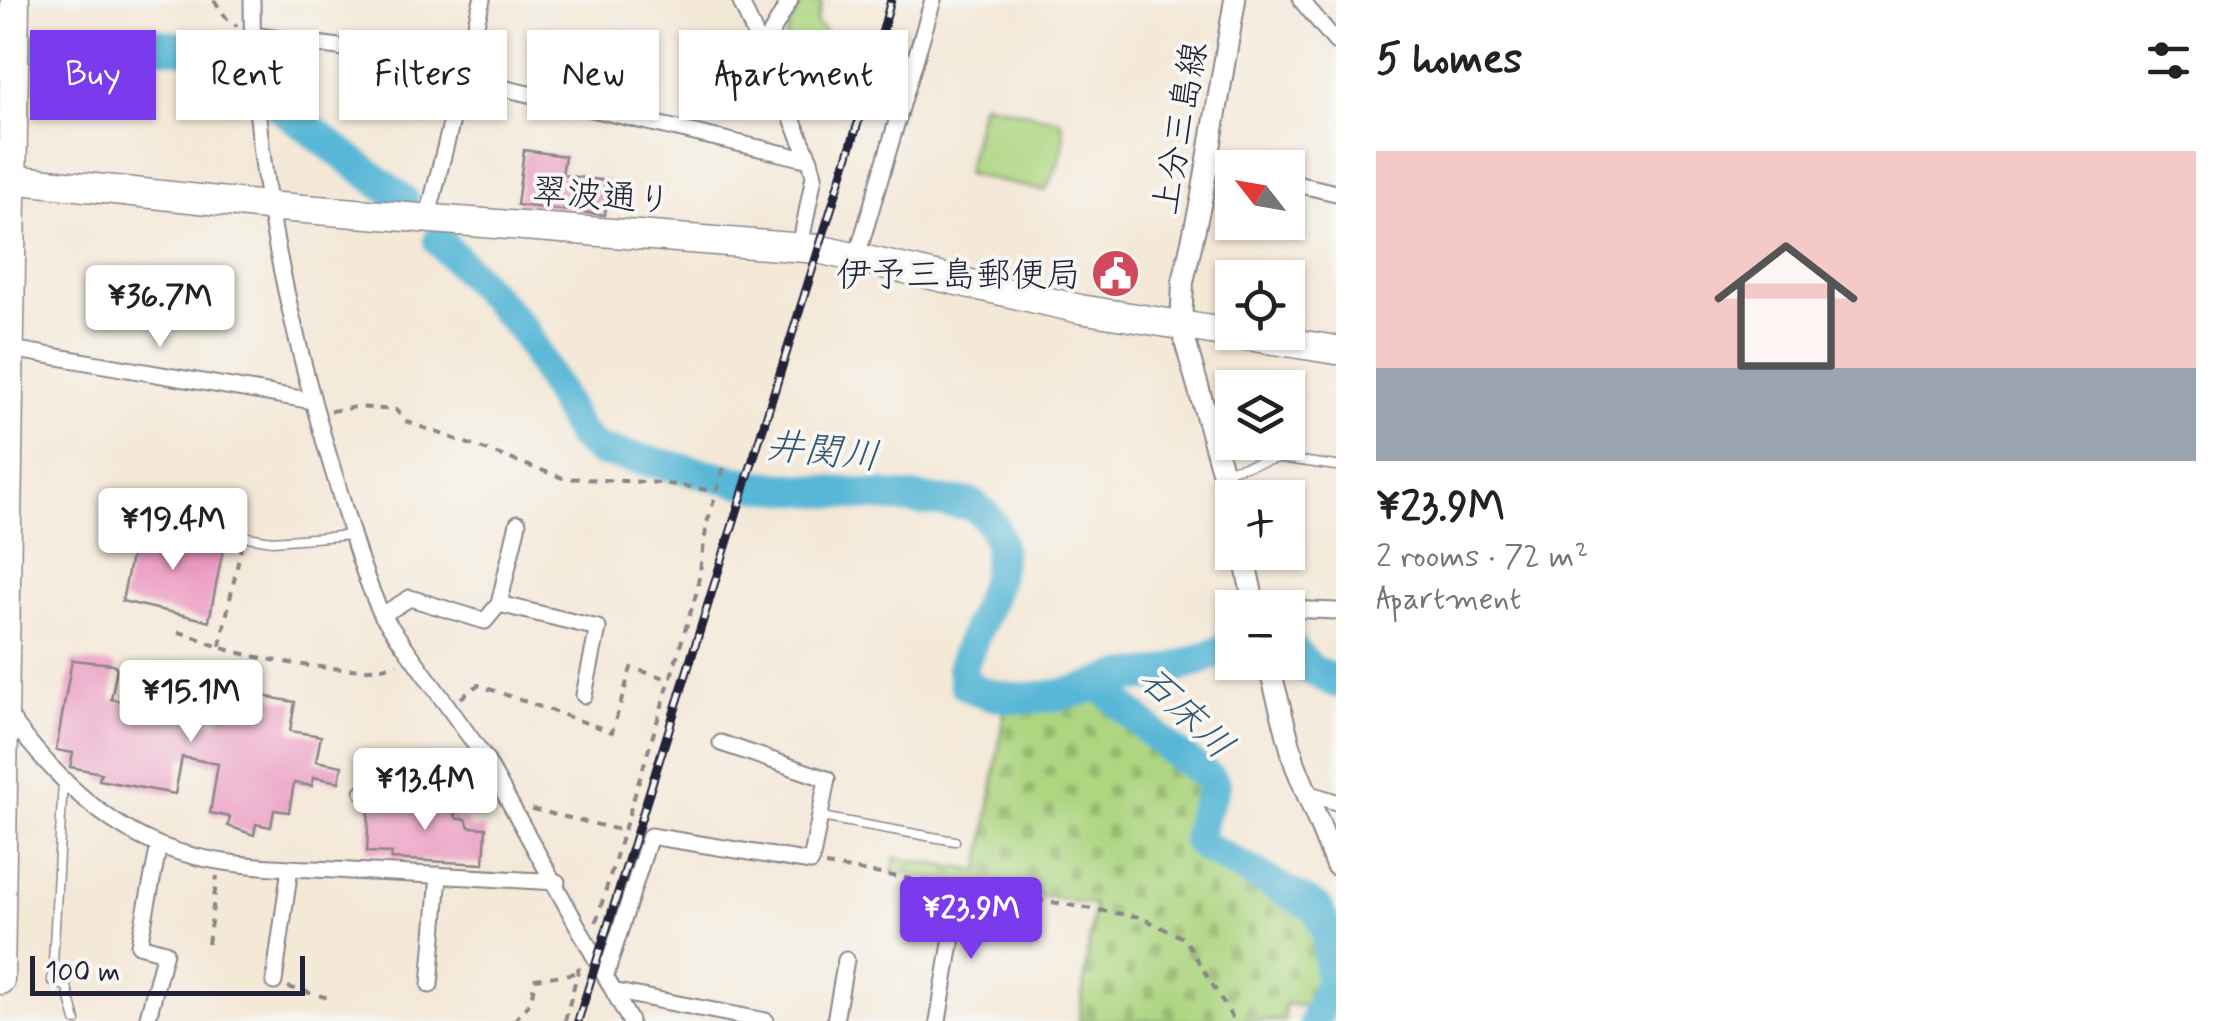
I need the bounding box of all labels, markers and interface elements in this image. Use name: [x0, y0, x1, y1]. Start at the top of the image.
chip: Buy: [30, 30, 156, 120]
chip: Rent: [176, 30, 319, 120]
chip: Filters: [339, 30, 507, 120]
chip: New: [527, 30, 659, 120]
chip: Apartment: [679, 30, 908, 120]
text: 5 homes: [1376, 33, 1522, 88]
icon: filters: [2141, 33, 2196, 88]
street label: 上分三島線: [1143, 38, 1219, 219]
north arrow: [1215, 150, 1305, 240]
map controls: [1215, 150, 1305, 680]
street label: 翠波通り: [530, 169, 673, 225]
icon: home: [1696, 216, 1876, 396]
public building icon: 伊予三島郵便局: [1090, 248, 1142, 300]
place label: 伊予三島郵便局: [836, 253, 1081, 299]
button: locate: [1215, 260, 1305, 350]
pin: ¥36.7M: [79, 265, 241, 350]
text: ¥36.7M: [108, 276, 212, 318]
button: layers: [1215, 370, 1305, 460]
water label: 井関川: [763, 422, 882, 483]
button: +: [1215, 480, 1305, 570]
text: ¥23.9M: [1376, 481, 1505, 536]
pin: ¥19.4M: [92, 488, 254, 573]
text: ¥19.4M: [120, 499, 226, 541]
text: 2 rooms · 72 m²: [1376, 536, 1589, 578]
text: Apartment: [1376, 578, 1521, 620]
button: −: [1215, 590, 1305, 680]
water label: 石床川: [1127, 657, 1243, 771]
pin: ¥15.1M: [110, 660, 272, 745]
text: ¥15.1M: [142, 671, 240, 713]
pin: ¥13.4M: [344, 748, 506, 833]
text: ¥13.4M: [375, 759, 475, 801]
pin: ¥23.9M: [890, 877, 1052, 962]
text: ¥23.9M: [922, 888, 1020, 930]
scale bar: [30, 951, 305, 996]
text: 100 m: [45, 955, 120, 992]

